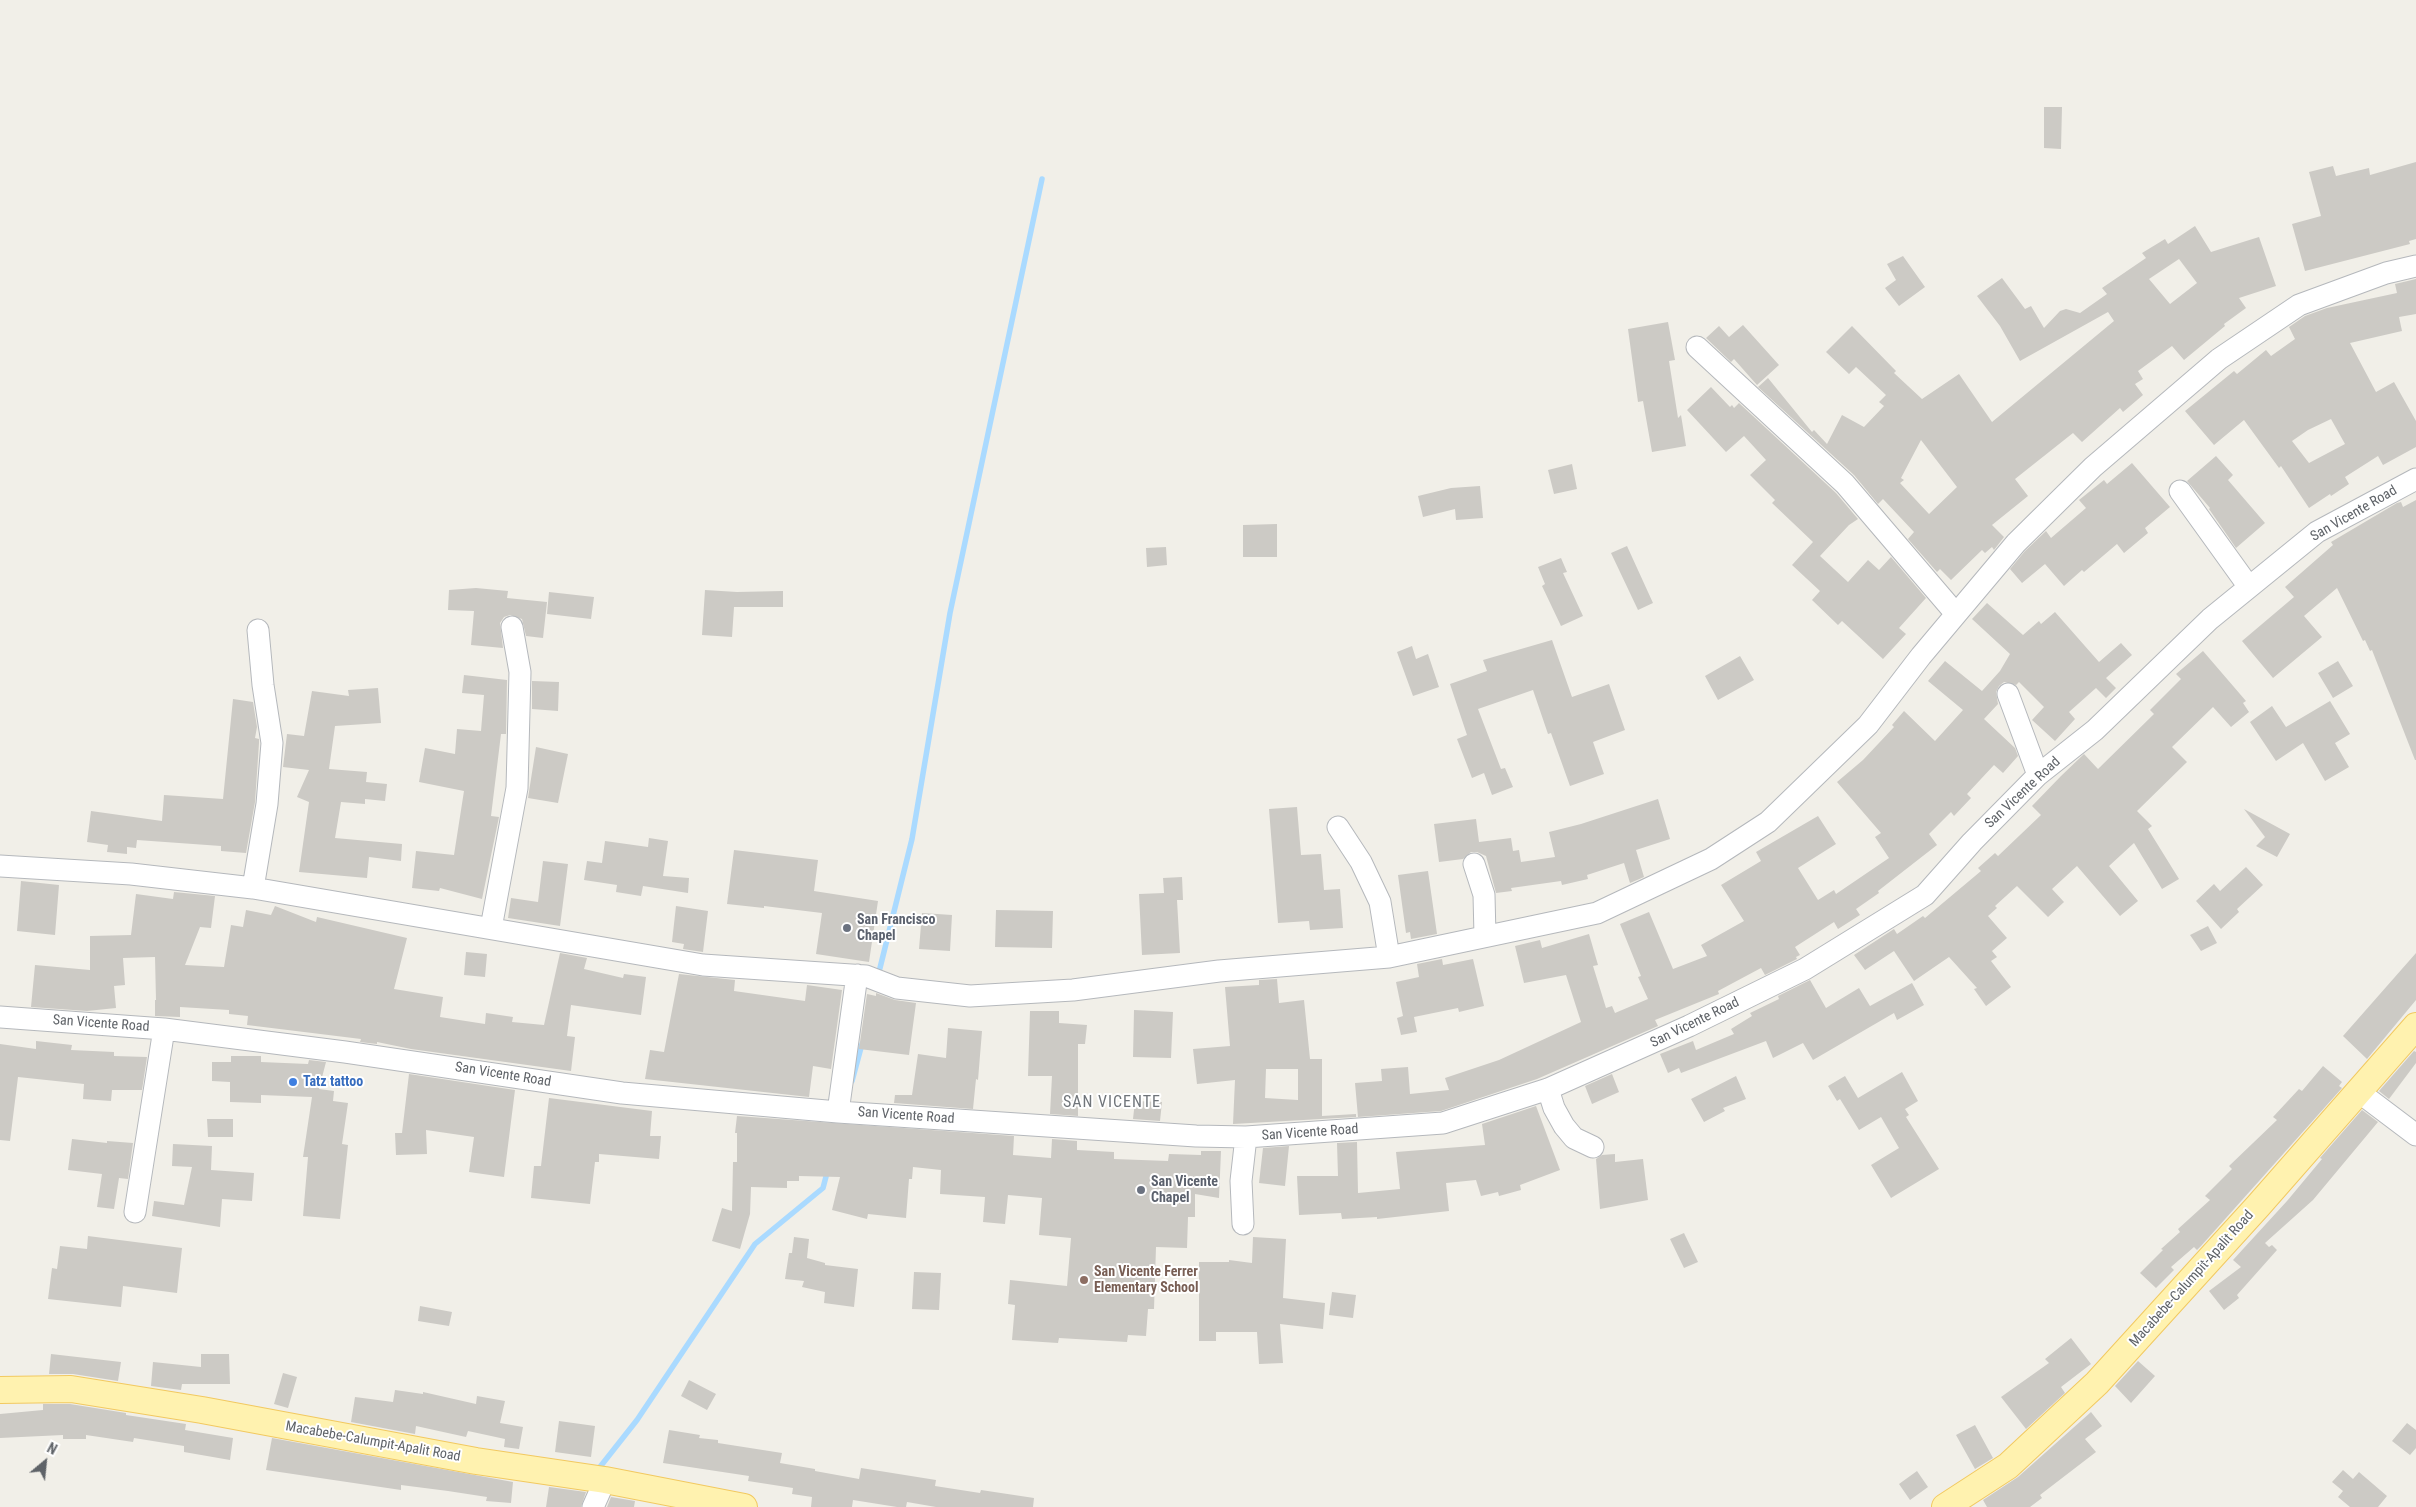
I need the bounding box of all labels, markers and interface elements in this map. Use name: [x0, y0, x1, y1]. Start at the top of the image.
street label: San Vicente Road: [2308, 483, 2400, 545]
street label: San Vicente Road: [1982, 754, 2064, 832]
place label: San Francisco Chapel: [857, 912, 935, 944]
marker: San Francisco Chapel: [841, 922, 853, 934]
street label: San Vicente Road: [1648, 994, 1742, 1052]
street label: San Vicente Road: [52, 1012, 150, 1036]
street label: San Vicente Road: [454, 1059, 552, 1091]
place label: Tatz tattoo: [303, 1074, 363, 1090]
marker: Tatz tattoo: [287, 1076, 299, 1088]
district label: SAN VICENTE: [1062, 1093, 1162, 1113]
street label: San Vicente Road: [857, 1104, 955, 1128]
street label: San Vicente Road: [1261, 1121, 1359, 1145]
place label: San Vicente Chapel: [1151, 1174, 1218, 1206]
marker: San Vicente Chapel: [1135, 1184, 1147, 1196]
street label: Macabebe-Calumpit-Apalit Road: [2126, 1207, 2258, 1351]
place label: San Vicente Ferrer Elementary School: [1094, 1264, 1199, 1296]
marker: San Vicente Ferrer Elementary School: [1078, 1274, 1090, 1286]
street label: Macabebe-Calumpit-Apalit Road: [284, 1418, 462, 1466]
north arrow: [20, 1437, 70, 1487]
text: N: [44, 1440, 60, 1458]

